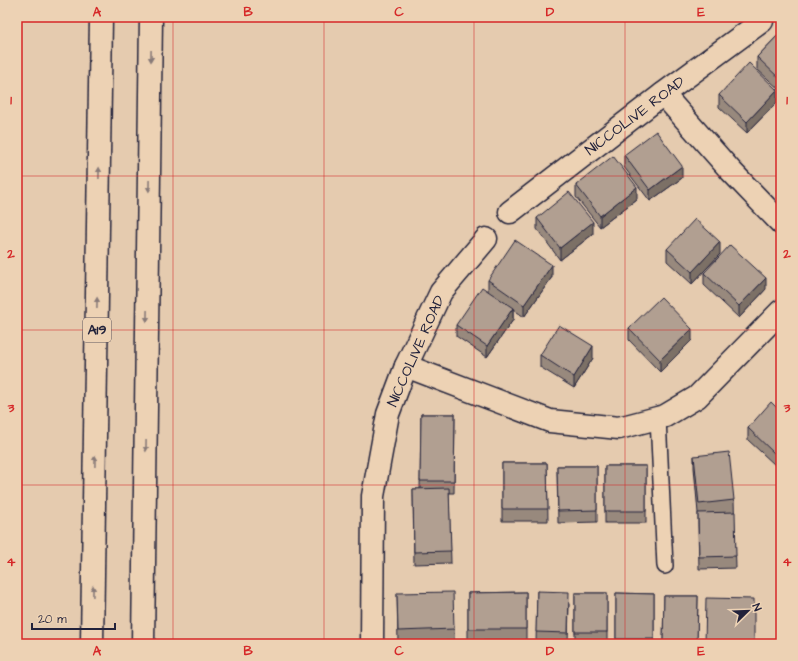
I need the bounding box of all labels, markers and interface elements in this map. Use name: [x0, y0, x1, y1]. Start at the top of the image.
text: A: [93, 3, 102, 21]
text: B: [243, 3, 253, 21]
text: C: [394, 3, 404, 21]
text: D: [546, 3, 555, 21]
text: E: [697, 3, 705, 21]
one-way arrow: [148, 50, 154, 63]
street label: NICCOLIVE ROAD: [581, 71, 689, 160]
text: 1: [10, 91, 12, 109]
text: 1: [786, 91, 788, 109]
one-way arrow: [96, 166, 102, 179]
one-way arrow: [146, 180, 152, 193]
text: 2: [6, 245, 15, 263]
text: 2: [782, 245, 791, 263]
street label: NICCOLIVE ROAD: [382, 292, 450, 410]
one-way arrow: [94, 296, 100, 309]
one-way arrow: [144, 310, 150, 323]
road number: A19: [83, 318, 111, 342]
text: 3: [7, 399, 15, 417]
text: 3: [783, 399, 791, 417]
one-way arrow: [143, 440, 149, 453]
one-way arrow: [92, 454, 98, 467]
text: 4: [7, 553, 16, 571]
text: 4: [783, 553, 792, 571]
one-way arrow: [90, 584, 96, 597]
north arrow: [728, 591, 768, 631]
text: N: [748, 601, 765, 613]
scale bar: [32, 605, 115, 631]
text: 20 m: [38, 611, 67, 628]
text: A: [93, 642, 102, 660]
text: B: [243, 642, 253, 660]
text: C: [394, 642, 404, 660]
text: D: [546, 642, 555, 660]
text: E: [697, 642, 705, 660]

